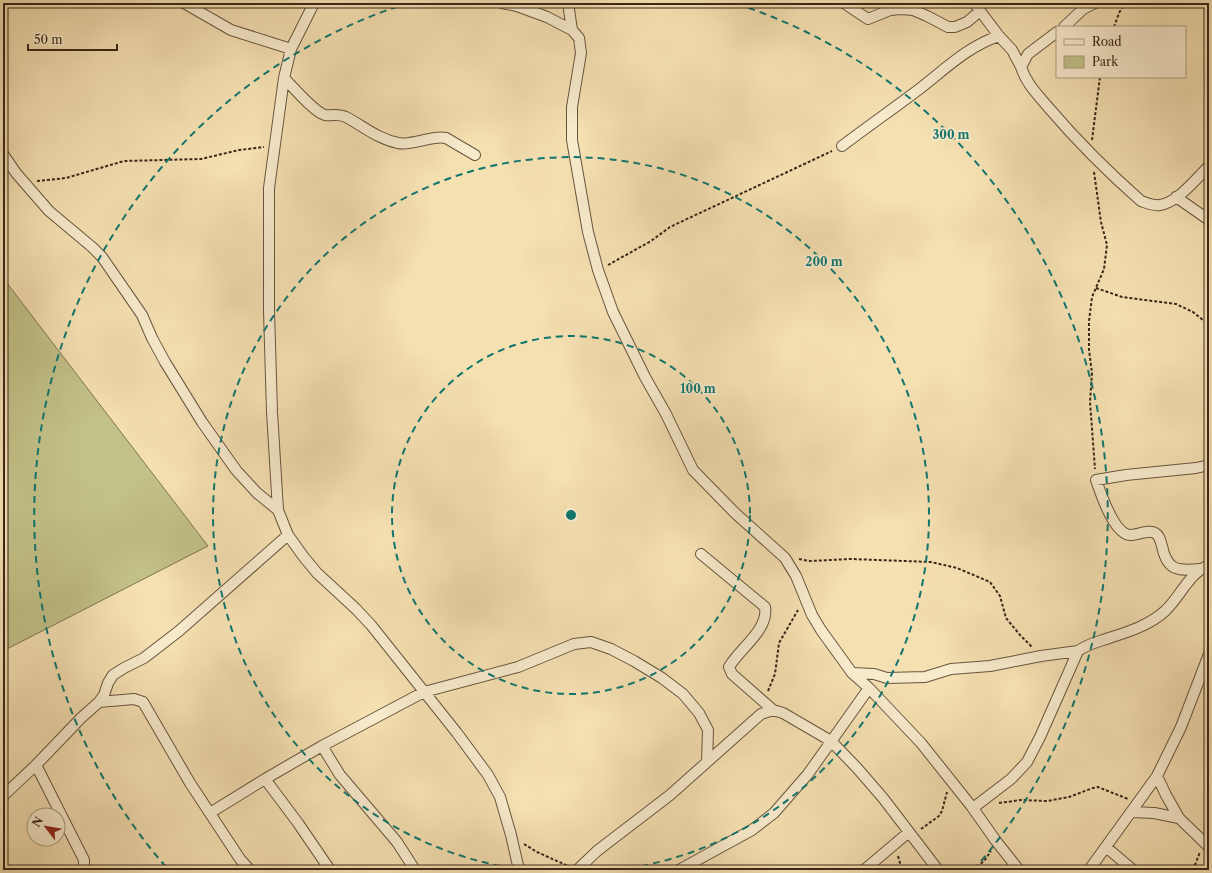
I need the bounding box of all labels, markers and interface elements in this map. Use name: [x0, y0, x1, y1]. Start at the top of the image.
scale bar: [28, 26, 117, 52]
legend: [1056, 26, 1186, 78]
text: 50 m: [34, 32, 63, 47]
text: Road: [1092, 34, 1122, 49]
text: Park: [1092, 54, 1119, 69]
text: 300 m: [932, 127, 970, 142]
text: 200 m: [805, 254, 843, 269]
text: 100 m: [680, 381, 716, 396]
centre of rings: [564, 508, 578, 522]
north arrow: [26, 807, 66, 847]
text: N: [29, 814, 46, 830]

